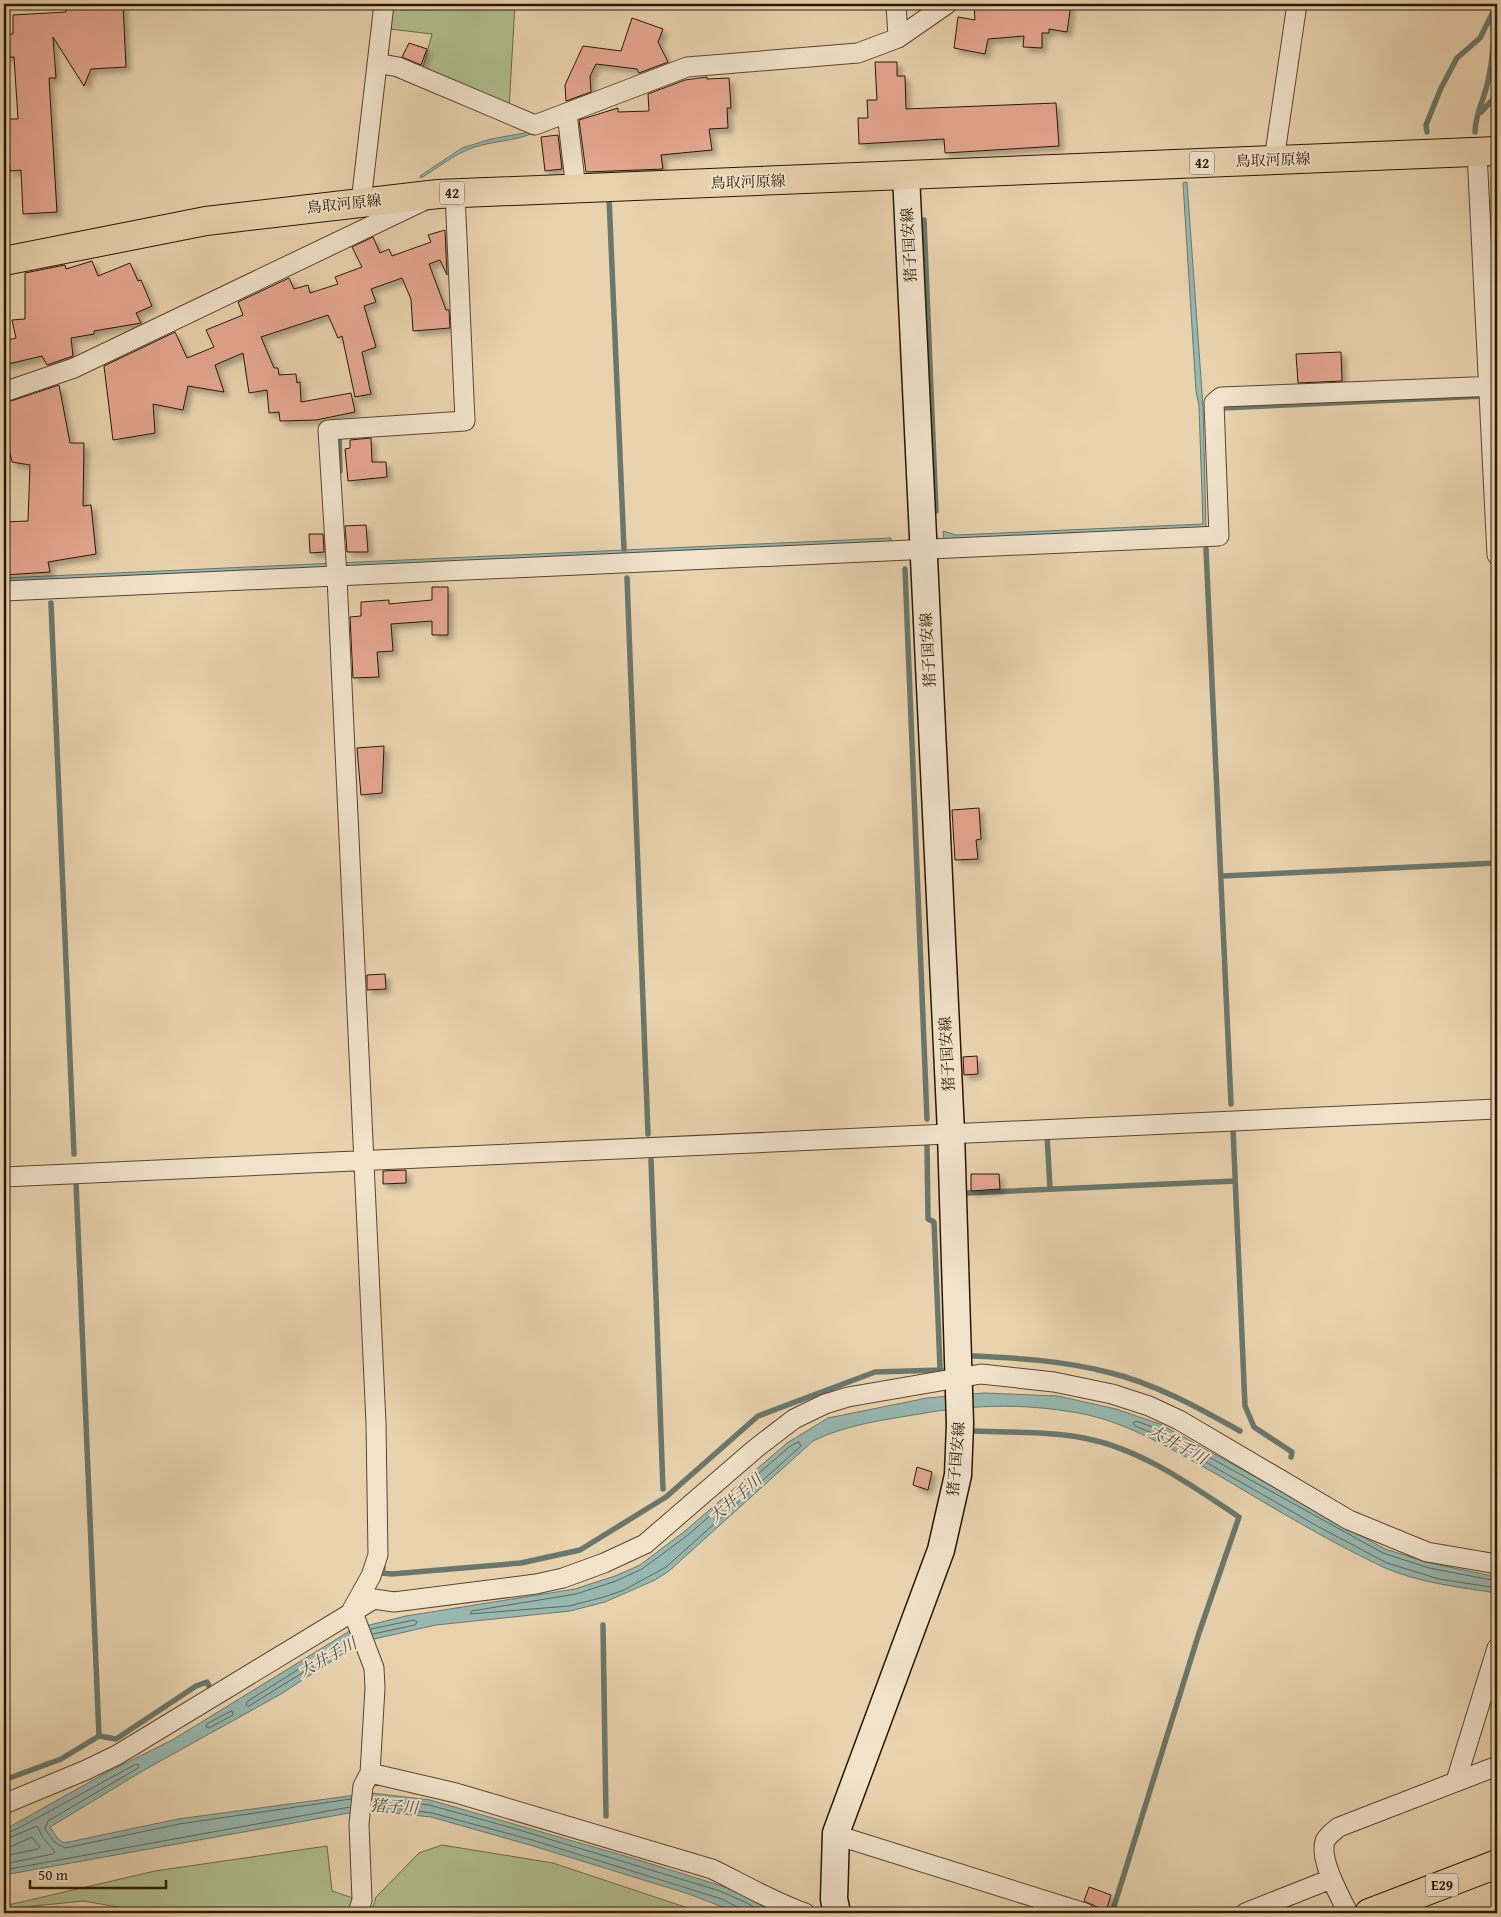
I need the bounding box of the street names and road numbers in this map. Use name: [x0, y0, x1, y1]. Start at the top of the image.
street label: 鳥取河原線: [1235, 148, 1311, 171]
road number: 42: [1190, 152, 1214, 174]
street label: 鳥取河原線: [710, 170, 786, 193]
road number: 42: [440, 182, 464, 204]
street label: 鳥取河原線: [306, 189, 382, 218]
street label: 猪子国安線: [896, 207, 921, 283]
street label: 猪子国安線: [915, 612, 940, 688]
street label: 猪子国安線: [934, 1016, 959, 1092]
street label: 猪子国安線: [942, 1421, 969, 1497]
road number: E29: [1426, 1874, 1458, 1896]

